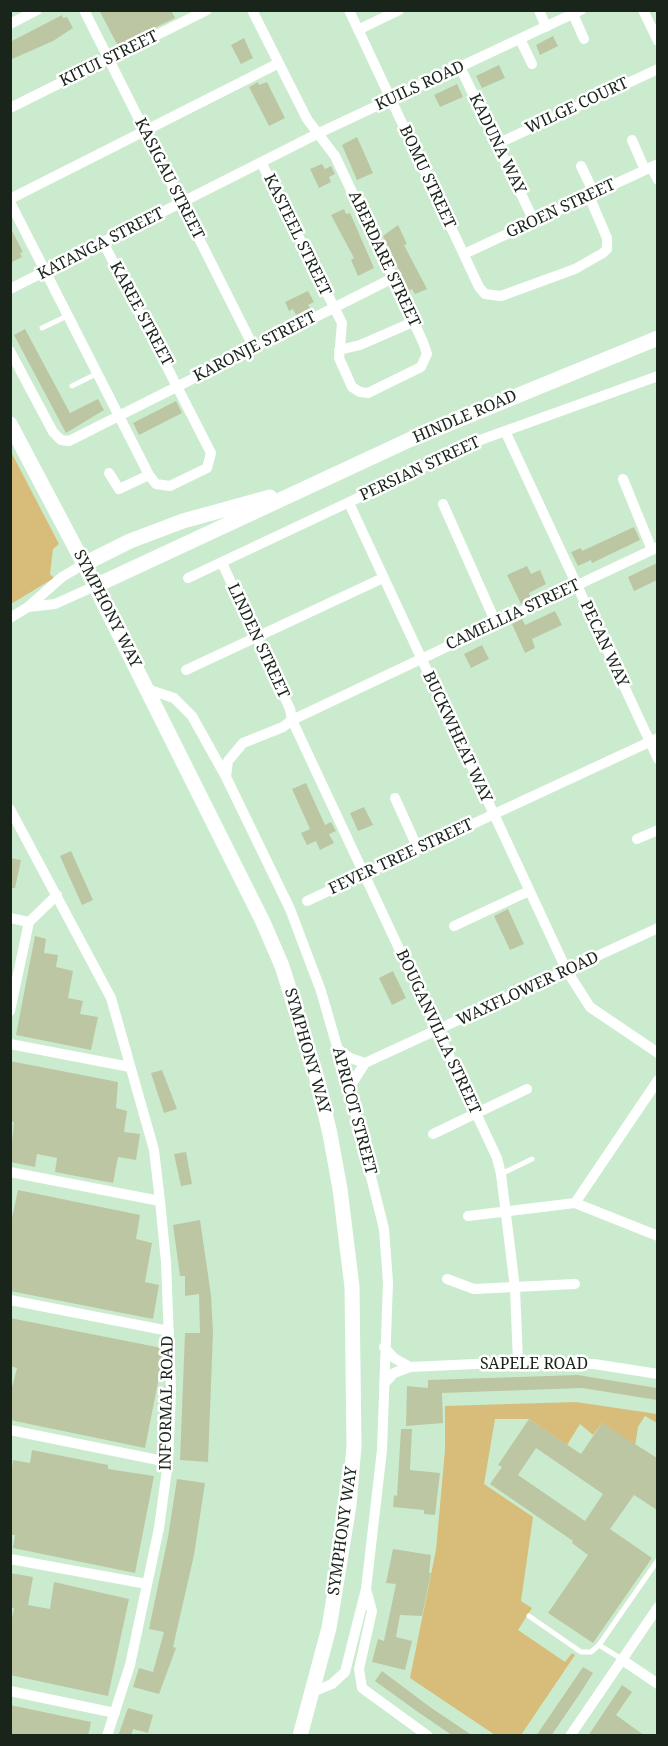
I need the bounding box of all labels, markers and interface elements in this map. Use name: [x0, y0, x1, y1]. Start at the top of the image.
street label: KITUI STREET: [57, 27, 161, 91]
street label: KUILS ROAD: [372, 57, 468, 115]
street label: WILGE COURT: [523, 74, 631, 138]
street label: KADUNA WAY: [464, 91, 530, 197]
street label: KASIGAU STREET: [130, 115, 208, 243]
street label: BOMU STREET: [395, 122, 459, 232]
street label: KASTEEL STREET: [259, 171, 335, 299]
street label: GROEN STREET: [503, 175, 619, 243]
street label: ABERDARE STREET: [344, 188, 424, 330]
street label: KATANGA STREET: [35, 204, 167, 284]
street label: KAREE STREET: [105, 259, 177, 369]
street label: KARONJE STREET: [190, 308, 320, 386]
street label: HINDLE ROAD: [410, 386, 520, 448]
street label: PERSIAN STREET: [357, 433, 483, 505]
street label: SYMPHONY WAY: [69, 547, 145, 671]
street label: CAMELLIA STREET: [443, 575, 583, 655]
street label: LINDEN STREET: [223, 581, 293, 701]
street label: PECAN WAY: [576, 598, 632, 690]
street label: BUCKWHEAT WAY: [418, 668, 496, 806]
street label: FEVER TREE STREET: [326, 815, 476, 899]
street label: BOUGANVILLA STREET: [391, 947, 485, 1117]
street label: WAXFLOWER ROAD: [454, 948, 602, 1030]
street label: SYMPHONY WAY: [280, 986, 334, 1116]
street label: APRICOT STREET: [328, 1045, 380, 1177]
street label: INFORMAL ROAD: [156, 1335, 178, 1471]
street label: SAPELE ROAD: [480, 1354, 588, 1374]
street label: SYMPHONY WAY: [324, 1465, 362, 1597]

